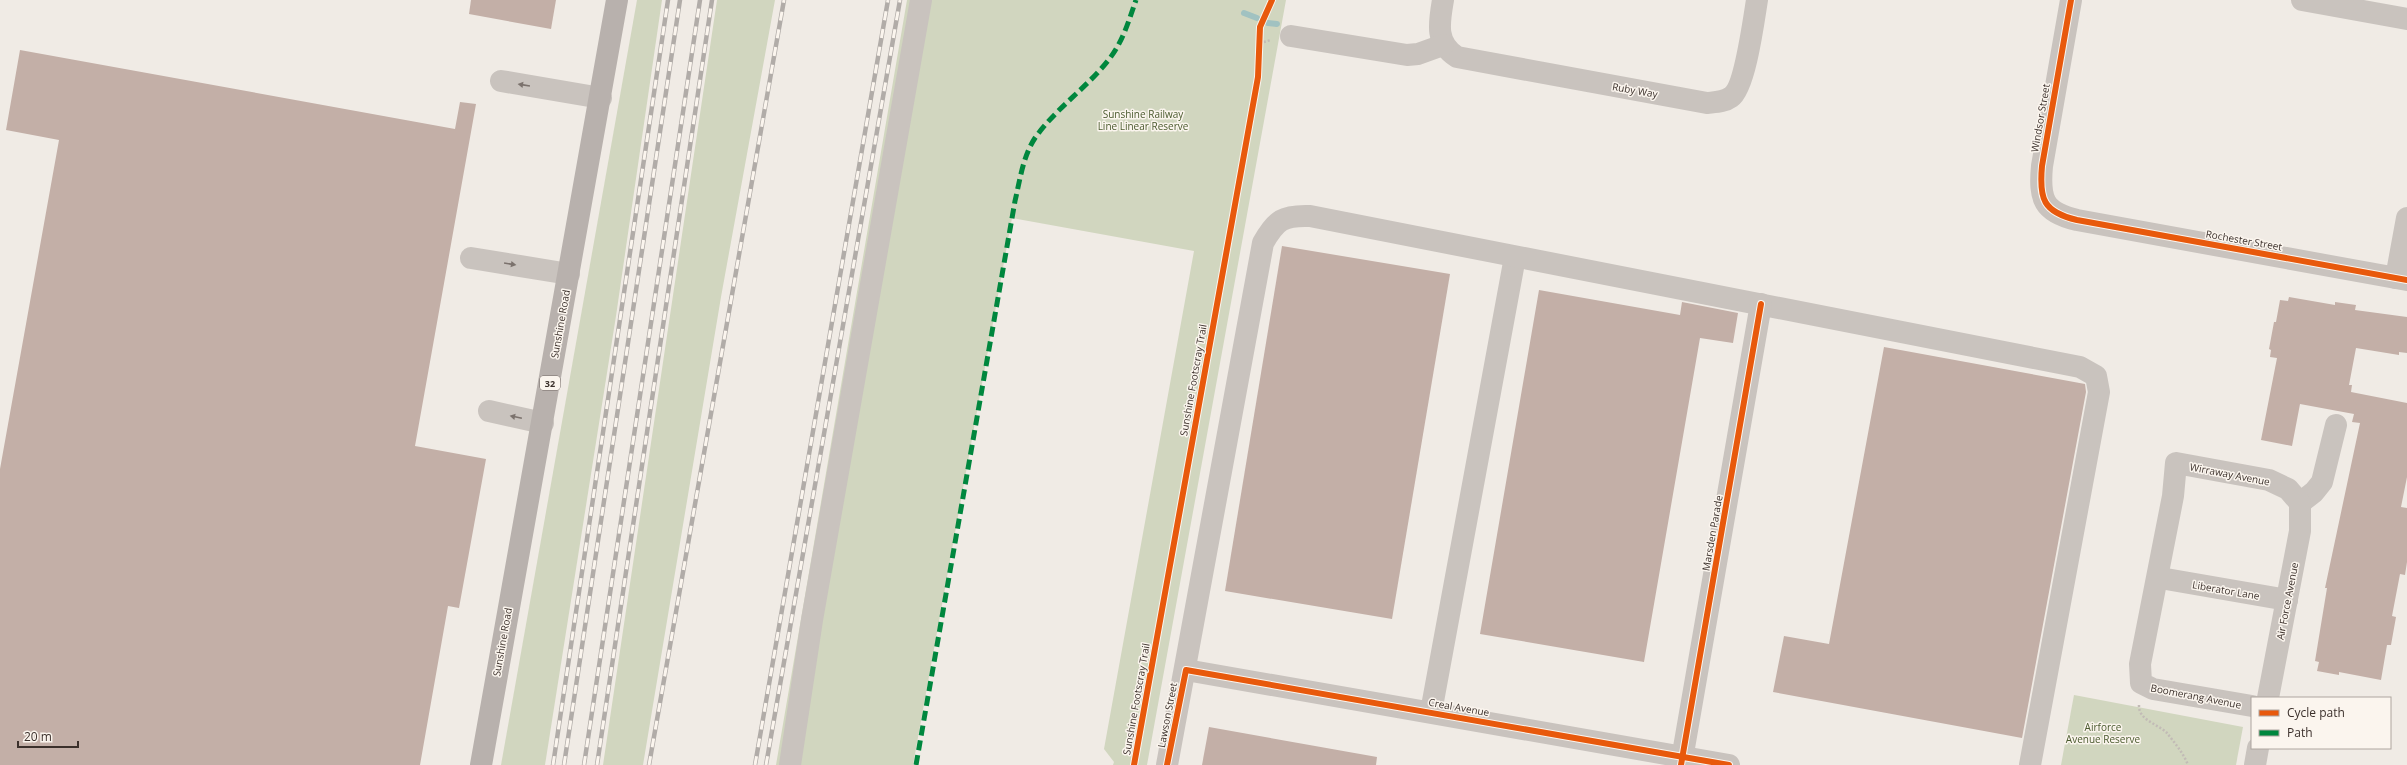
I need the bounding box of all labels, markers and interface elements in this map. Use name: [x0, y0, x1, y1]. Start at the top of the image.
street label: Ruby Way: [1611, 79, 1660, 101]
one-way arrow: [518, 82, 530, 88]
street label: Windsor Street: [2027, 82, 2053, 153]
park label: Sunshine Railway Line Linear Reserve: [1098, 107, 1189, 133]
street label: Rochester Street: [2205, 226, 2284, 254]
one-way arrow: [503, 261, 516, 267]
street label: Sunshine Road: [547, 289, 573, 359]
street label: Sunshine Footscray Trail: [1176, 323, 1210, 437]
road number: 32: [540, 376, 560, 390]
one-way arrow: [510, 414, 522, 420]
street label: Wirraway Avenue: [2189, 459, 2272, 489]
street label: Marsden Parade: [1698, 494, 1726, 572]
street label: Air Force Avenue: [2273, 561, 2301, 641]
street label: Liberator Lane: [2191, 577, 2261, 603]
street label: Sunshine Road: [489, 607, 515, 677]
street label: Sunshine Footscray Trail: [1119, 642, 1153, 756]
street label: Boomerang Avenue: [2150, 680, 2243, 712]
street label: Lawson Street: [1154, 681, 1180, 749]
street label: Creal Avenue: [1428, 695, 1491, 719]
legend: [2251, 697, 2391, 749]
text: Cycle path: [2287, 704, 2345, 721]
park label: Airforce Avenue Reserve: [2066, 720, 2141, 746]
scale bar: [18, 723, 78, 749]
text: Path: [2287, 724, 2313, 741]
text: 20 m: [24, 728, 52, 745]

